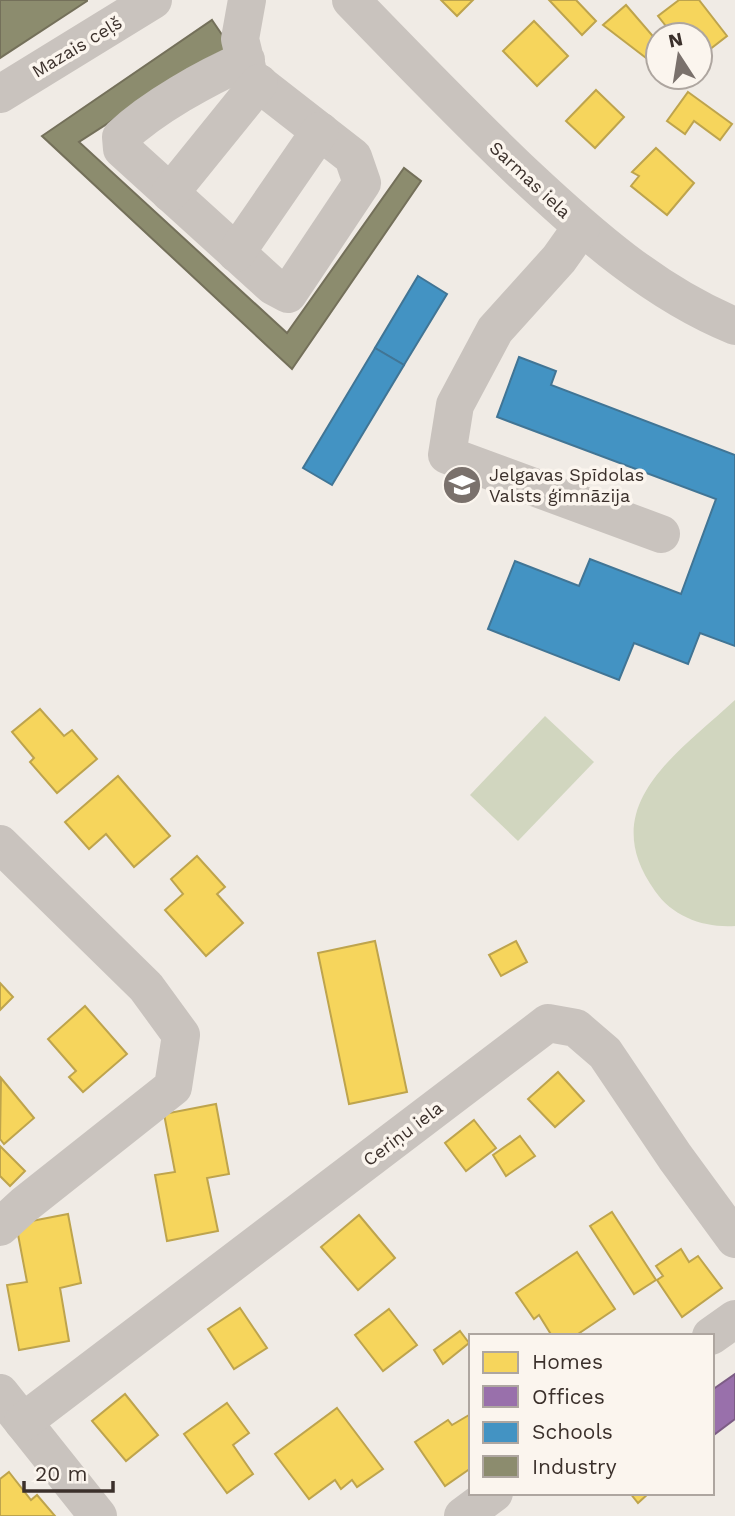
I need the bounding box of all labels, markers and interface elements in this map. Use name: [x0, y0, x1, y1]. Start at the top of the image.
street label: Mazais ceļš: [28, 12, 125, 82]
north arrow: [644, 21, 714, 91]
text: N: [666, 27, 685, 53]
street label: Sarmas iela: [486, 137, 575, 222]
school or university icon: Jelgavas Spīdolas Valsts ģimnāzija: [441, 464, 483, 506]
place label: Jelgavas Spīdolas Valsts ģimnāzija: [489, 464, 644, 506]
street label: Ceriņu iela: [359, 1097, 447, 1170]
legend: [469, 1334, 714, 1495]
text: Homes: [532, 1349, 603, 1374]
text: Offices: [532, 1384, 605, 1409]
text: Schools: [532, 1419, 613, 1444]
scale bar: [24, 1450, 114, 1494]
text: Industry: [532, 1454, 617, 1479]
text: 20 m: [35, 1461, 87, 1486]

